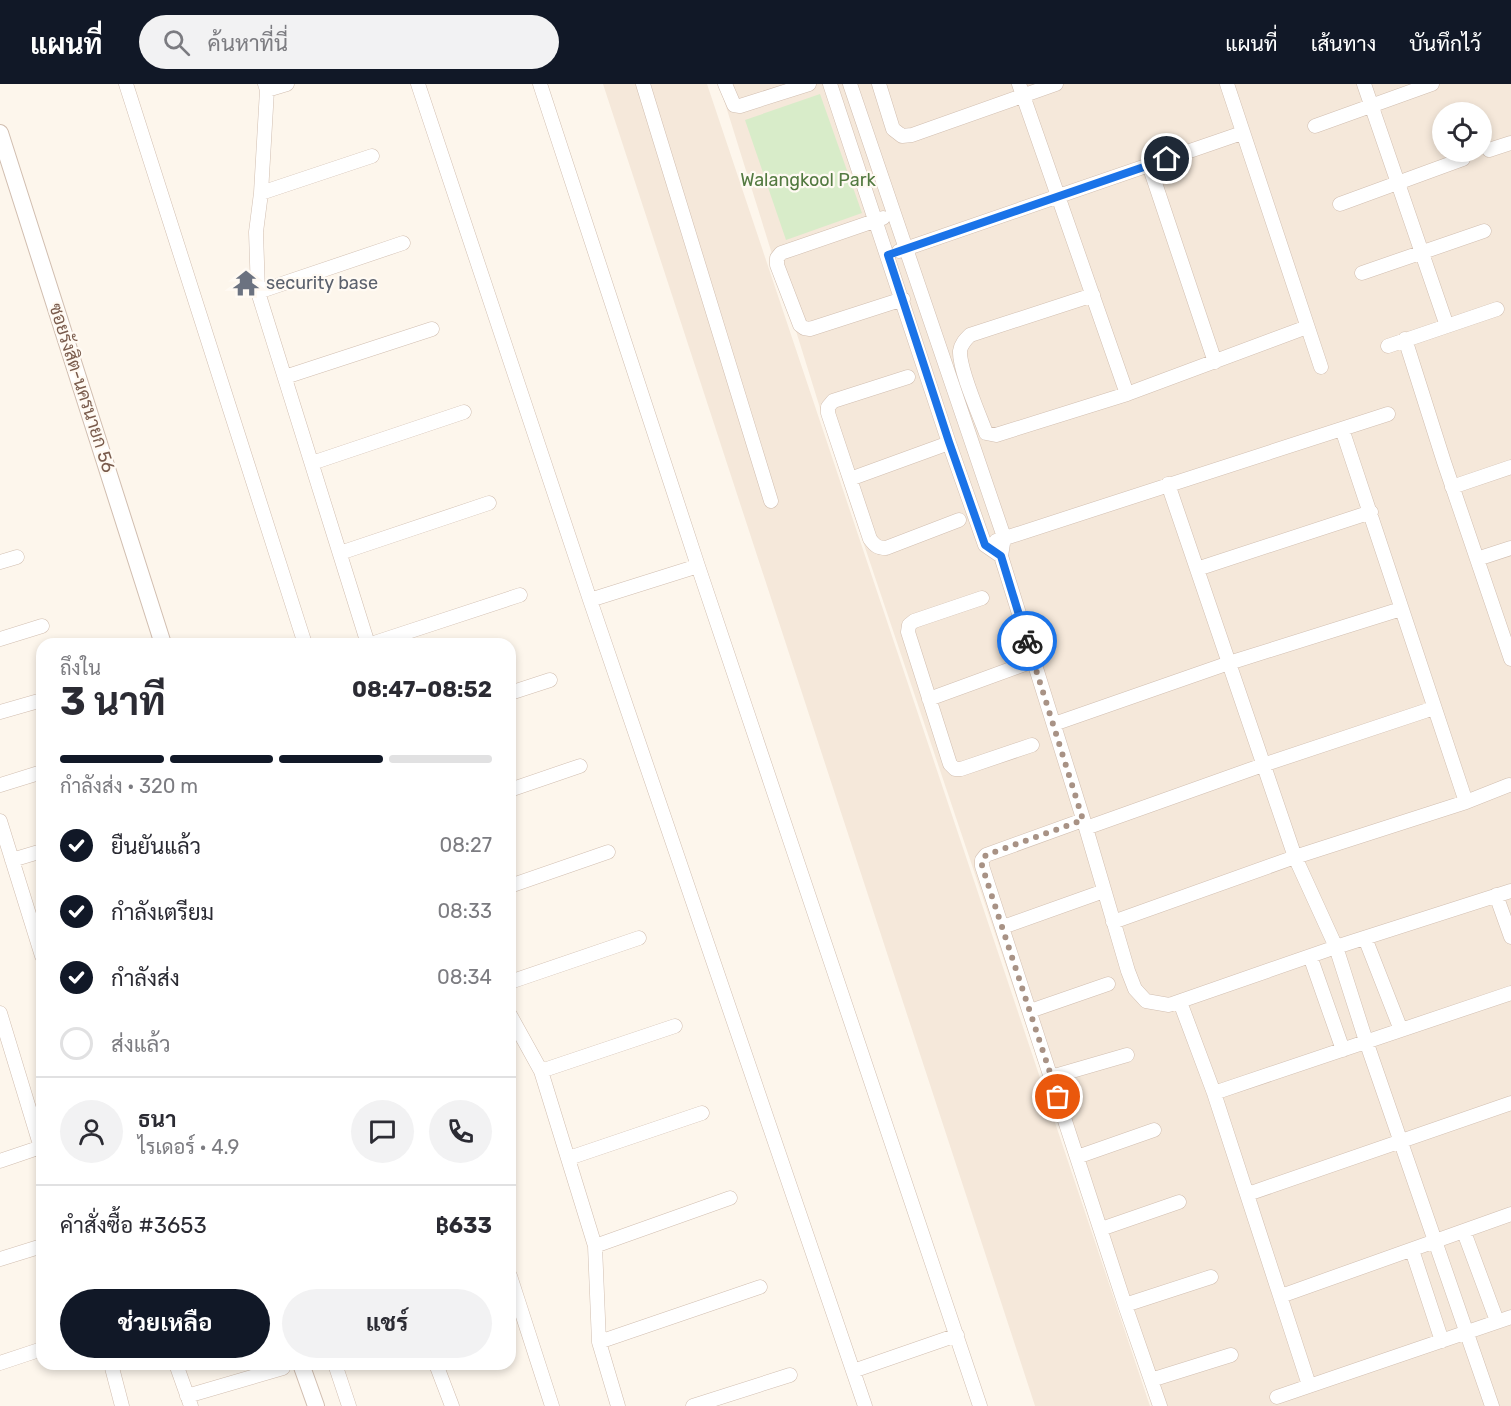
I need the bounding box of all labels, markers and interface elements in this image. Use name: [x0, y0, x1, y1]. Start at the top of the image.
search box: [139, 15, 559, 69]
icon: search: [160, 26, 193, 59]
text: แผนที่: [30, 28, 103, 61]
text: ค้นหาที่นี่: [208, 30, 288, 57]
text: แผนที่: [1225, 31, 1278, 56]
text: เส้นทาง: [1311, 31, 1376, 56]
text: บันทึกไว้: [1409, 31, 1481, 56]
map controls: [1432, 102, 1492, 162]
button: locate: [1432, 102, 1492, 162]
pin: [1141, 133, 1192, 184]
icon: home: [1150, 142, 1183, 175]
park label: Walangkool Park: [740, 169, 877, 191]
temple icon: security base: [231, 268, 261, 298]
place label: security base: [266, 272, 378, 294]
street label: ซอยรังสิต-นครนายก 56: [44, 301, 120, 476]
courier: [997, 611, 1057, 671]
icon: bike: [1011, 625, 1044, 658]
text: ถึงใน: [60, 656, 101, 680]
text: 08:47–08:52: [352, 676, 492, 703]
text: 3 นาที: [60, 679, 166, 725]
text: กำลังส่ง · 320 m: [60, 774, 198, 798]
icon: check: [60, 829, 93, 862]
text: ยืนยันแล้ว: [111, 833, 201, 860]
text: 08:27: [439, 833, 492, 857]
icon: check: [60, 895, 93, 928]
text: กำลังเตรียม: [111, 899, 214, 926]
text: 08:33: [437, 899, 492, 923]
icon: check: [60, 961, 93, 994]
text: กำลังส่ง: [111, 965, 180, 992]
text: 08:34: [437, 965, 492, 989]
text: ส่งแล้ว: [111, 1031, 171, 1058]
pin: [1032, 1071, 1083, 1122]
icon: bag: [1041, 1080, 1074, 1113]
button: person: [60, 1100, 123, 1163]
button: chat: [351, 1100, 414, 1163]
button: phone: [429, 1100, 492, 1163]
text: ธนา: [138, 1106, 176, 1133]
text: ไรเดอร์ · 4.9: [138, 1135, 239, 1159]
text: คำสั่งซื้อ #3653: [60, 1212, 207, 1239]
text: ฿633: [435, 1212, 492, 1239]
button: ช่วยเหลือ: [60, 1289, 270, 1358]
button: แชร์: [282, 1289, 492, 1358]

